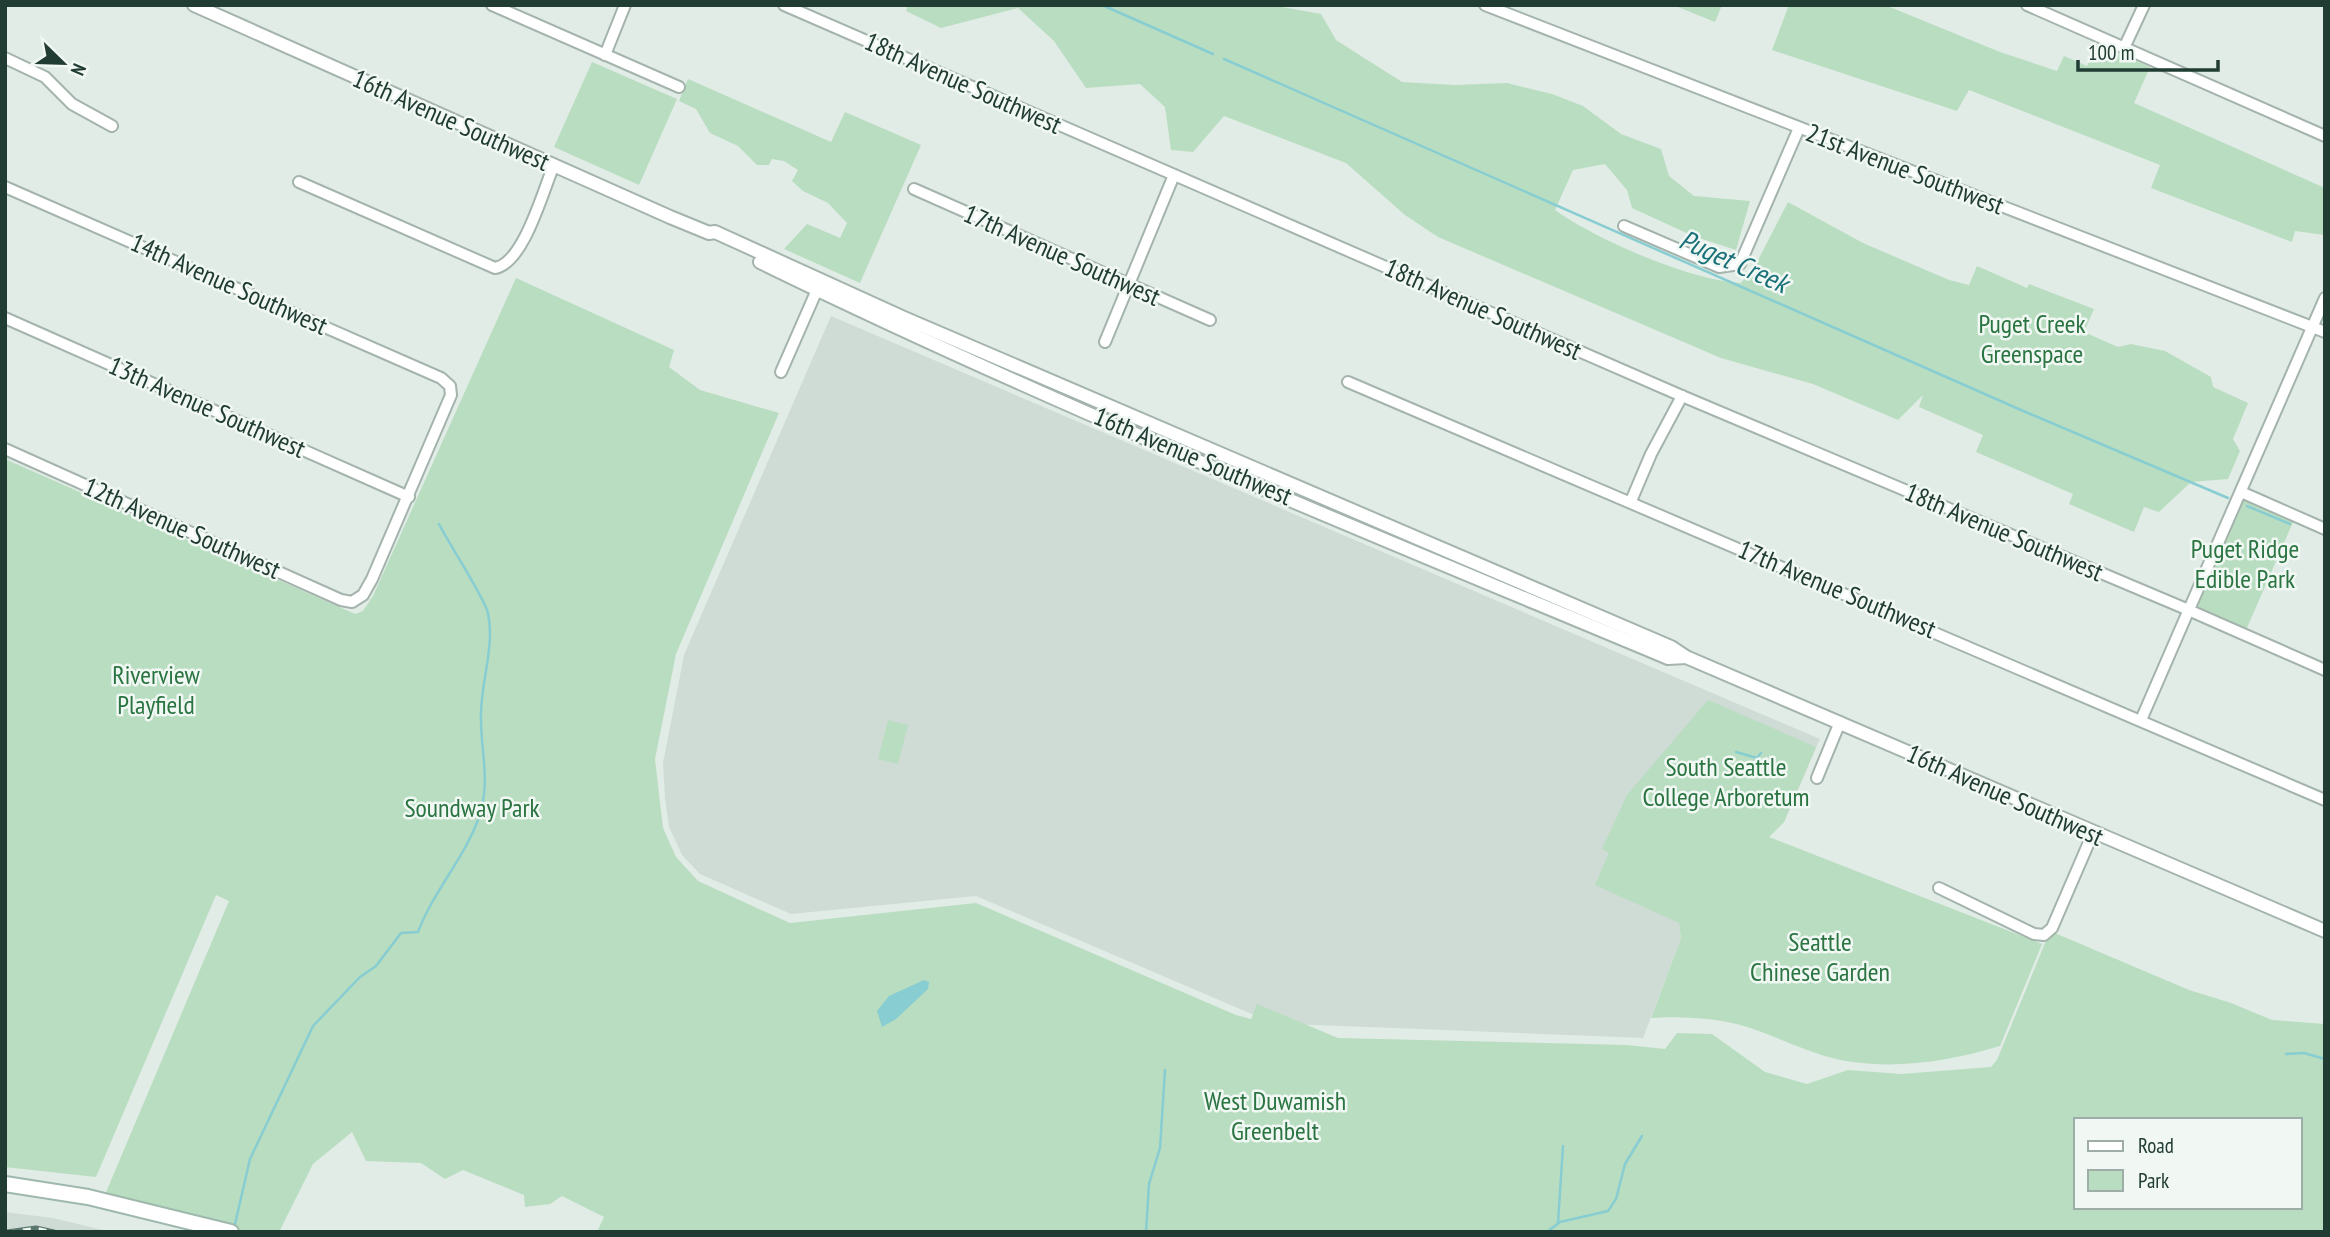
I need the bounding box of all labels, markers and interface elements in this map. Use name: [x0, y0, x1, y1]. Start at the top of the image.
street label: 18th Avenue Southwest: [860, 24, 1067, 141]
north arrow: [28, 28, 98, 98]
scale bar: [2078, 28, 2218, 72]
text: 100 m: [2088, 39, 2134, 66]
text: N: [66, 60, 92, 79]
street label: 16th Avenue Southwest: [348, 61, 555, 178]
street label: 21st Avenue Southwest: [1802, 116, 2009, 221]
street label: 17th Avenue Southwest: [959, 196, 1166, 313]
water label: Puget Creek: [1674, 220, 1797, 302]
street label: 14th Avenue Southwest: [126, 225, 333, 342]
street label: 18th Avenue Southwest: [1380, 250, 1587, 367]
park label: Puget Creek Greenspace: [1979, 307, 2086, 370]
street label: 13th Avenue Southwest: [104, 348, 311, 465]
street label: 16th Avenue Southwest: [1089, 399, 1297, 512]
street label: 12th Avenue Southwest: [79, 469, 286, 586]
street label: 18th Avenue Southwest: [1900, 475, 2108, 588]
street label: 17th Avenue Southwest: [1733, 532, 1941, 645]
park label: Puget Ridge Edible Park: [2191, 532, 2299, 595]
park label: Riverview Playfield: [112, 658, 200, 721]
street label: 16th Avenue Southwest: [1902, 736, 2109, 853]
park label: South Seattle College Arboretum: [1643, 750, 1810, 813]
park label: Soundway Park: [404, 791, 540, 824]
park label: Seattle Chinese Garden: [1750, 925, 1890, 988]
park label: West Duwamish Greenbelt: [1204, 1084, 1346, 1147]
legend: [2074, 1118, 2302, 1209]
text: Road: [2138, 1132, 2174, 1159]
text: Park: [2138, 1167, 2169, 1194]

